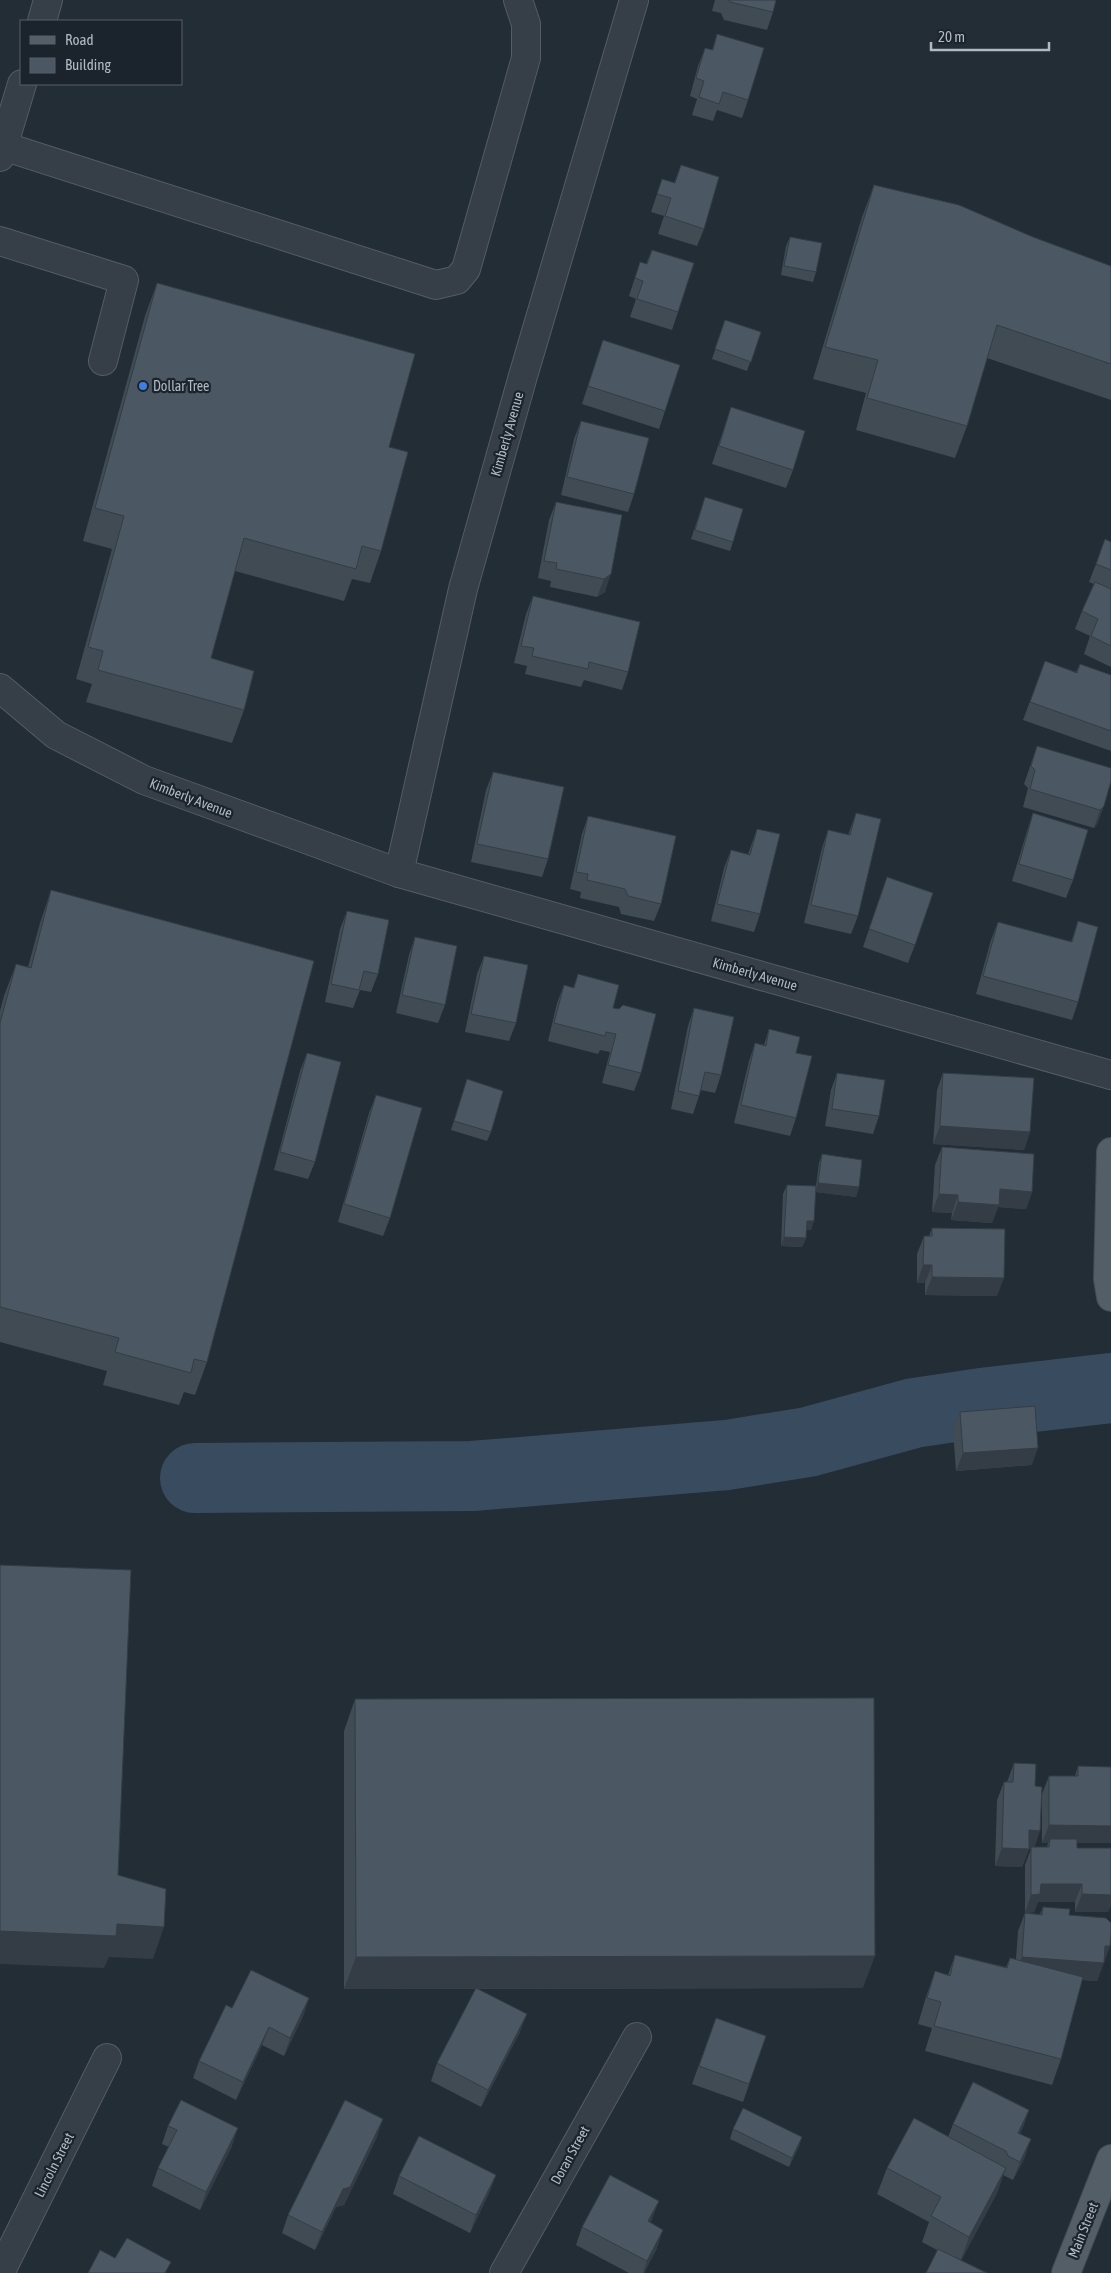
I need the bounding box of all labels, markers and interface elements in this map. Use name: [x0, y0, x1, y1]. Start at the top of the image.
legend: [20, 20, 182, 85]
scale bar: [931, 20, 1048, 52]
text: 20 m: [938, 28, 965, 45]
text: Road: [65, 31, 94, 48]
text: Building: [65, 56, 111, 73]
place label: Dollar Tree: [153, 378, 209, 394]
marker: Dollar Tree: [137, 380, 149, 392]
street label: Kimberly Avenue: [487, 390, 527, 478]
street label: Kimberly Avenue: [147, 775, 235, 821]
street label: Kimberly Avenue: [711, 954, 799, 994]
street label: Doran Street: [547, 2123, 593, 2187]
street label: Lincoln Street: [31, 2130, 77, 2200]
street label: Main Street: [1065, 2200, 1101, 2260]

